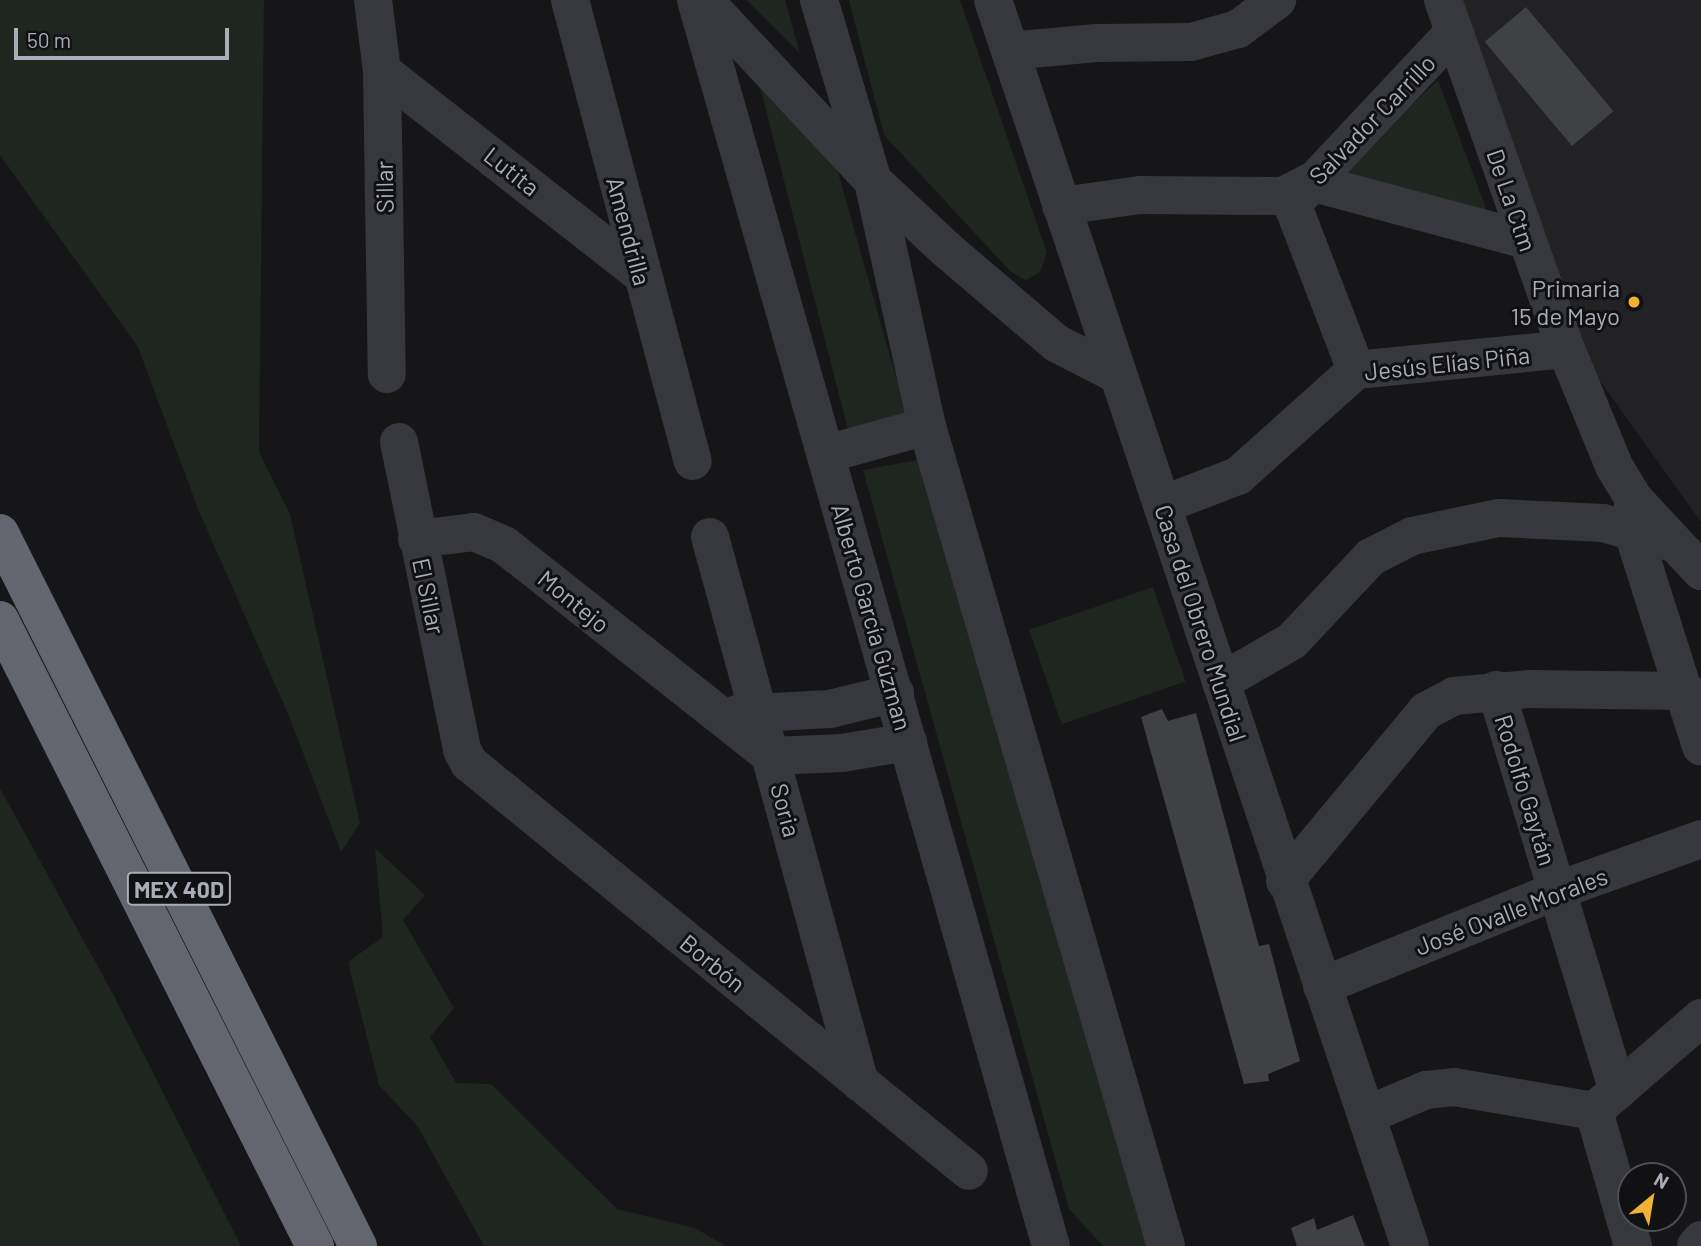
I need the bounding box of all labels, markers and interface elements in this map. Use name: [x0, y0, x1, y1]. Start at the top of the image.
scale bar: [18, 14, 233, 58]
text: 50 m: [27, 27, 71, 52]
street label: Salvador Carrillo: [1303, 48, 1441, 190]
street label: Lutita: [479, 140, 545, 202]
street label: De La Ctm: [1481, 145, 1543, 255]
street label: Sillar: [369, 161, 399, 213]
street label: Amendrilla: [601, 174, 657, 288]
place label: Primaria 15 de Mayo: [1511, 274, 1620, 330]
marker: Primaria 15 de Mayo: [1626, 294, 1642, 310]
street label: Jesús Elías Piña: [1363, 340, 1531, 386]
street label: Alberto García Gúzman: [826, 500, 918, 734]
street label: Casa del Obrero Mundial: [1149, 501, 1253, 745]
street label: El Sillar: [407, 555, 451, 637]
street label: Montejo: [533, 564, 615, 638]
street label: Rodolfo Gaytán: [1489, 711, 1563, 869]
street label: Soria: [765, 780, 807, 840]
street label: José Ovalle Morales: [1411, 861, 1611, 961]
road number: MEX 40D: [127, 870, 232, 908]
street label: Borbón: [675, 928, 751, 998]
north arrow: [1617, 1162, 1687, 1232]
text: N: [1651, 1167, 1673, 1193]

